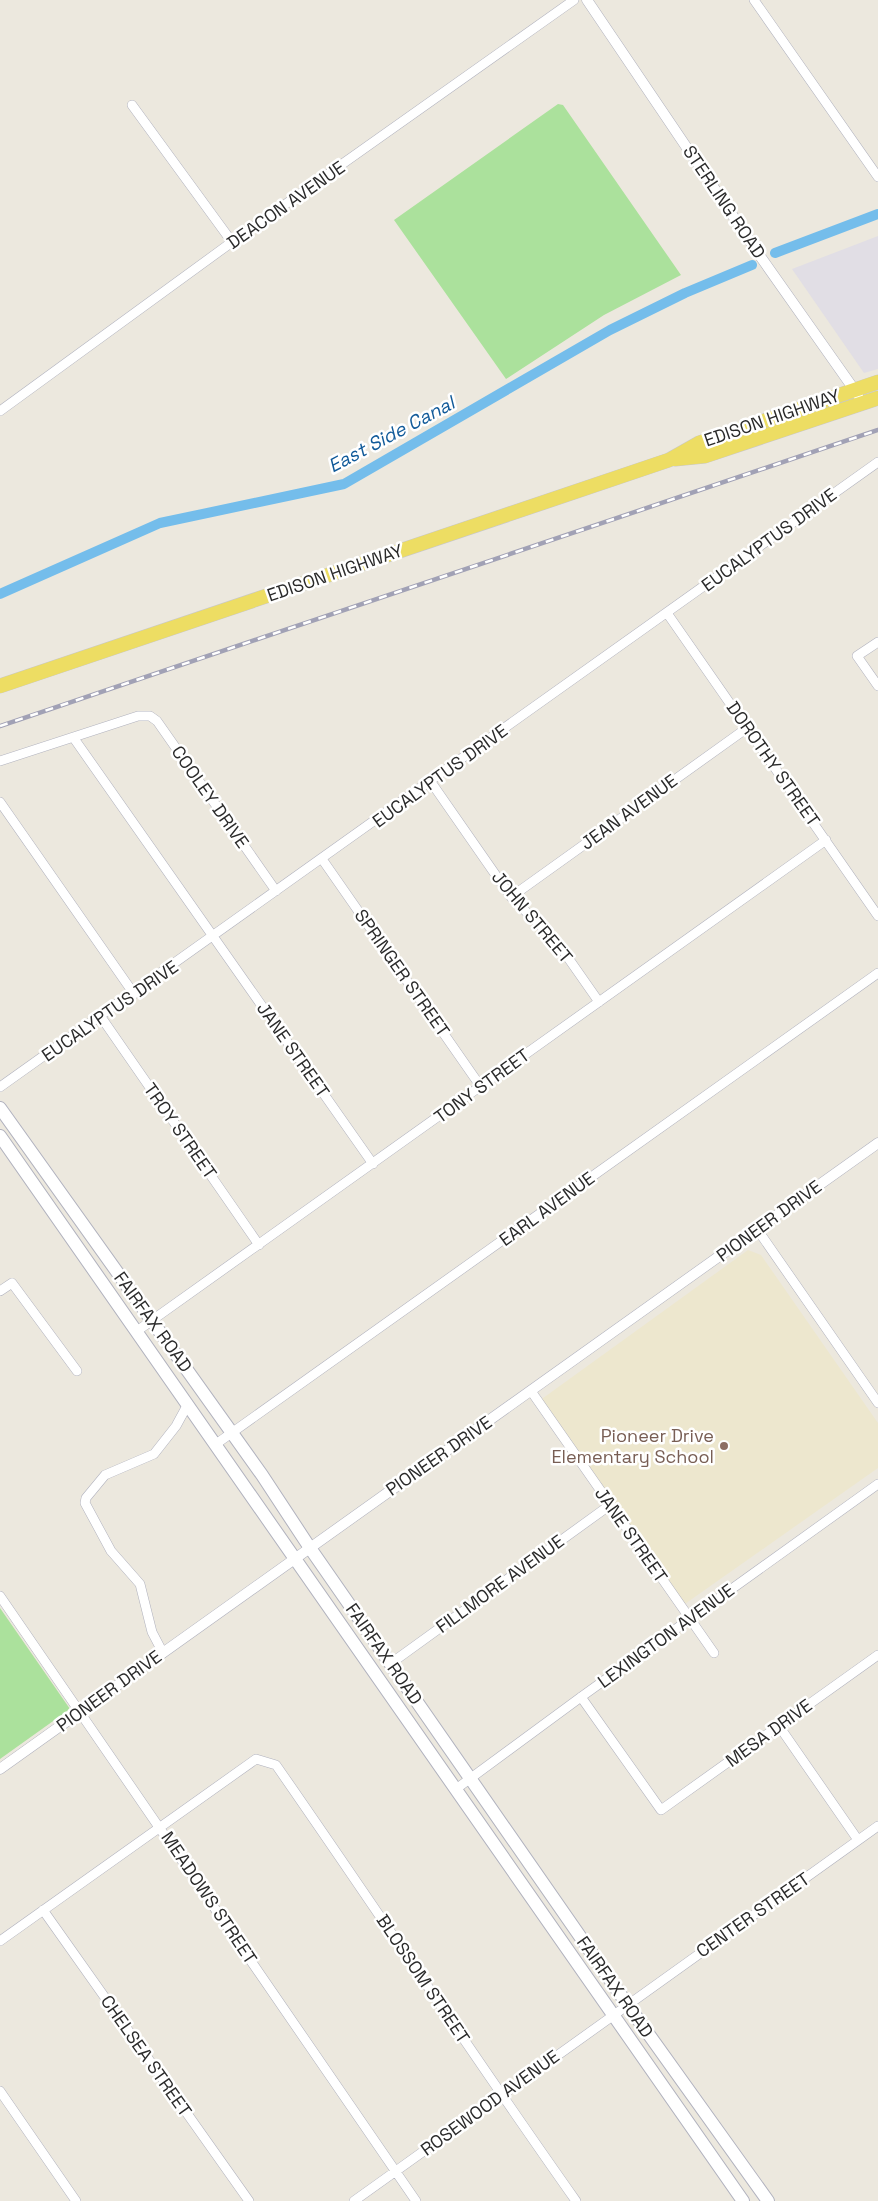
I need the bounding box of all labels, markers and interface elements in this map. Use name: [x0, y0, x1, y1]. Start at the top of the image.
street label: STERLING ROAD: [678, 141, 771, 263]
street label: DEACON AVENUE: [222, 155, 349, 254]
street label: EDISON HIGHWAY: [701, 383, 843, 452]
water label: East Side Canal: [324, 389, 461, 478]
street label: EUCALYPTUS DRIVE: [697, 483, 841, 596]
street label: EDISON HIGHWAY: [264, 538, 406, 607]
street label: DOROTHY STREET: [722, 697, 825, 831]
street label: EUCALYPTUS DRIVE: [368, 719, 512, 832]
street label: COOLEY DRIVE: [167, 741, 254, 852]
street label: JEAN AVENUE: [576, 769, 682, 854]
street label: JOHN STREET: [487, 866, 578, 968]
street label: SPRINGER STREET: [350, 904, 455, 1041]
street label: EUCALYPTUS DRIVE: [37, 955, 182, 1066]
street label: JANE STREET: [252, 997, 335, 1102]
street label: TONY STREET: [429, 1043, 534, 1128]
street label: TROY STREET: [139, 1078, 222, 1184]
street label: EARL AVENUE: [495, 1166, 599, 1251]
street label: PIONEER DRIVE: [712, 1175, 826, 1266]
street label: FAIRFAX ROAD: [109, 1267, 198, 1377]
street label: PIONEER DRIVE: [381, 1410, 496, 1501]
place label: Pioneer Drive Elementary School: [551, 1424, 714, 1468]
marker: Pioneer Drive Elementary School: [718, 1440, 730, 1452]
street label: JANE STREET: [590, 1482, 673, 1587]
street label: FILLMORE AVENUE: [431, 1529, 568, 1638]
street label: LEXINGTON AVENUE: [593, 1578, 739, 1693]
street label: FAIRFAX ROAD: [341, 1598, 428, 1709]
street label: PIONEER DRIVE: [52, 1645, 166, 1736]
street label: MESA DRIVE: [721, 1693, 816, 1772]
street label: MEADOWS STREET: [156, 1827, 263, 1969]
street label: CENTER STREET: [691, 1867, 814, 1962]
street label: BLOSSOM STREET: [372, 1910, 475, 2048]
street label: FAIRFAX ROAD: [572, 1931, 659, 2042]
street label: CHELSEA STREET: [96, 1990, 197, 2121]
street label: ROSEWOOD AVENUE: [416, 2045, 564, 2161]

